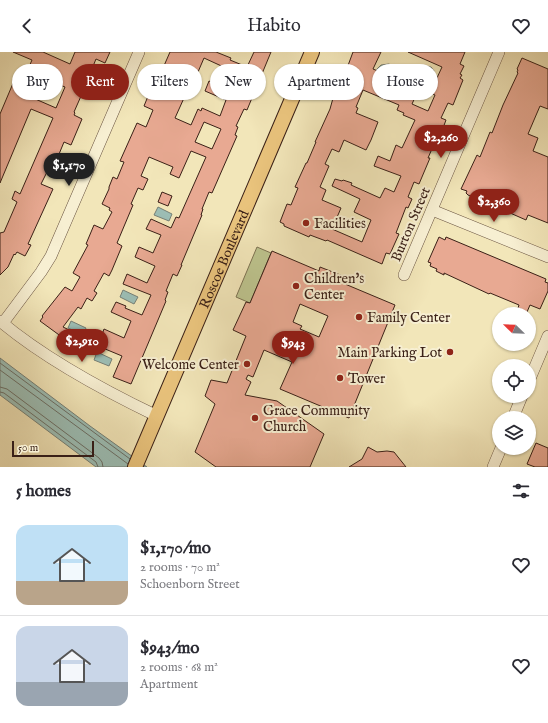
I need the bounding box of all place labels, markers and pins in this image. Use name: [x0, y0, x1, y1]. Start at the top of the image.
pin: $2,260: [408, 125, 474, 159]
pin: $1,170: [36, 153, 102, 187]
pin: $2,360: [461, 189, 527, 223]
place label: Facilities: [314, 215, 366, 233]
marker: Facilities: [301, 218, 311, 228]
place label: Children's Center: [304, 270, 364, 304]
marker: Children's Center: [291, 281, 301, 291]
place label: Family Center: [367, 309, 450, 327]
marker: Family Center: [354, 312, 364, 322]
pin: $2,910: [49, 329, 115, 363]
pin: $943: [269, 331, 317, 365]
place label: Main Parking Lot: [338, 344, 442, 362]
marker: Main Parking Lot: [445, 347, 455, 357]
place label: Welcome Center: [142, 356, 239, 374]
marker: Welcome Center: [242, 359, 252, 369]
place label: Tower: [348, 370, 385, 388]
marker: Tower: [335, 373, 345, 383]
place label: Grace Community Church: [263, 402, 370, 436]
marker: Grace Community Church: [250, 413, 260, 423]

